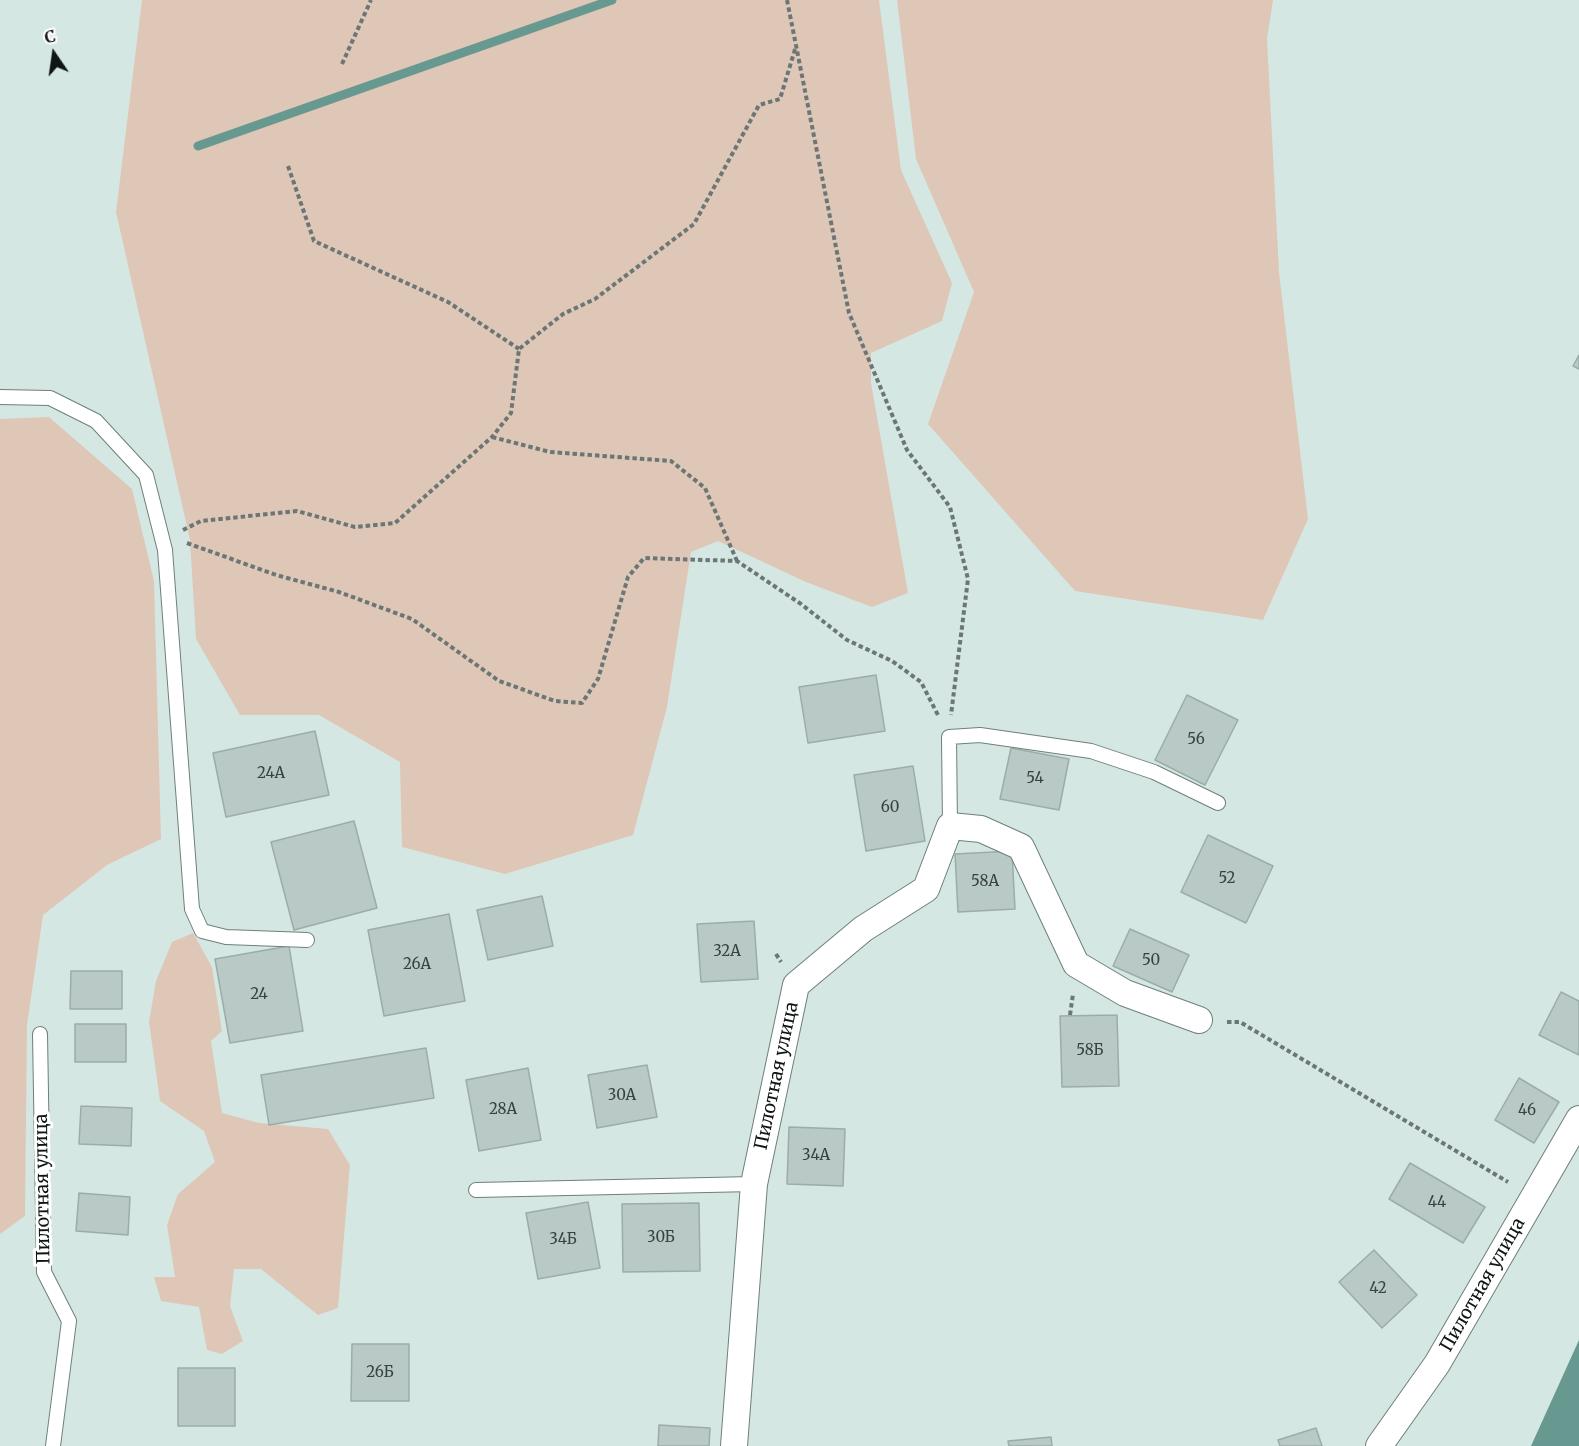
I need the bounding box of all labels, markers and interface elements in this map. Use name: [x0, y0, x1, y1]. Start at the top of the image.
north arrow: [24, 24, 84, 84]
text: С: [43, 26, 57, 47]
house number: 56: [1187, 731, 1205, 749]
house number: 24А: [257, 765, 285, 783]
house number: 54: [1026, 770, 1044, 788]
house number: 60: [881, 799, 899, 817]
house number: 52: [1218, 870, 1236, 888]
house number: 58А: [971, 873, 999, 891]
house number: 32А: [713, 943, 741, 961]
house number: 50: [1142, 952, 1160, 970]
house number: 26А: [403, 956, 431, 974]
house number: 24: [250, 986, 268, 1004]
street label: Пилотная улица: [751, 1000, 803, 1152]
house number: 58Б: [1076, 1042, 1104, 1060]
house number: 30А: [608, 1087, 636, 1105]
house number: 28А: [489, 1101, 517, 1119]
house number: 46: [1518, 1102, 1536, 1120]
street label: Пилотная улица: [31, 1113, 55, 1265]
house number: 34А: [802, 1147, 830, 1165]
house number: 44: [1428, 1194, 1446, 1212]
street label: Пилотная улица: [1436, 1214, 1530, 1356]
house number: 30Б: [647, 1229, 675, 1247]
house number: 34Б: [549, 1231, 577, 1249]
house number: 42: [1369, 1280, 1387, 1298]
house number: 26Б: [366, 1364, 394, 1382]

